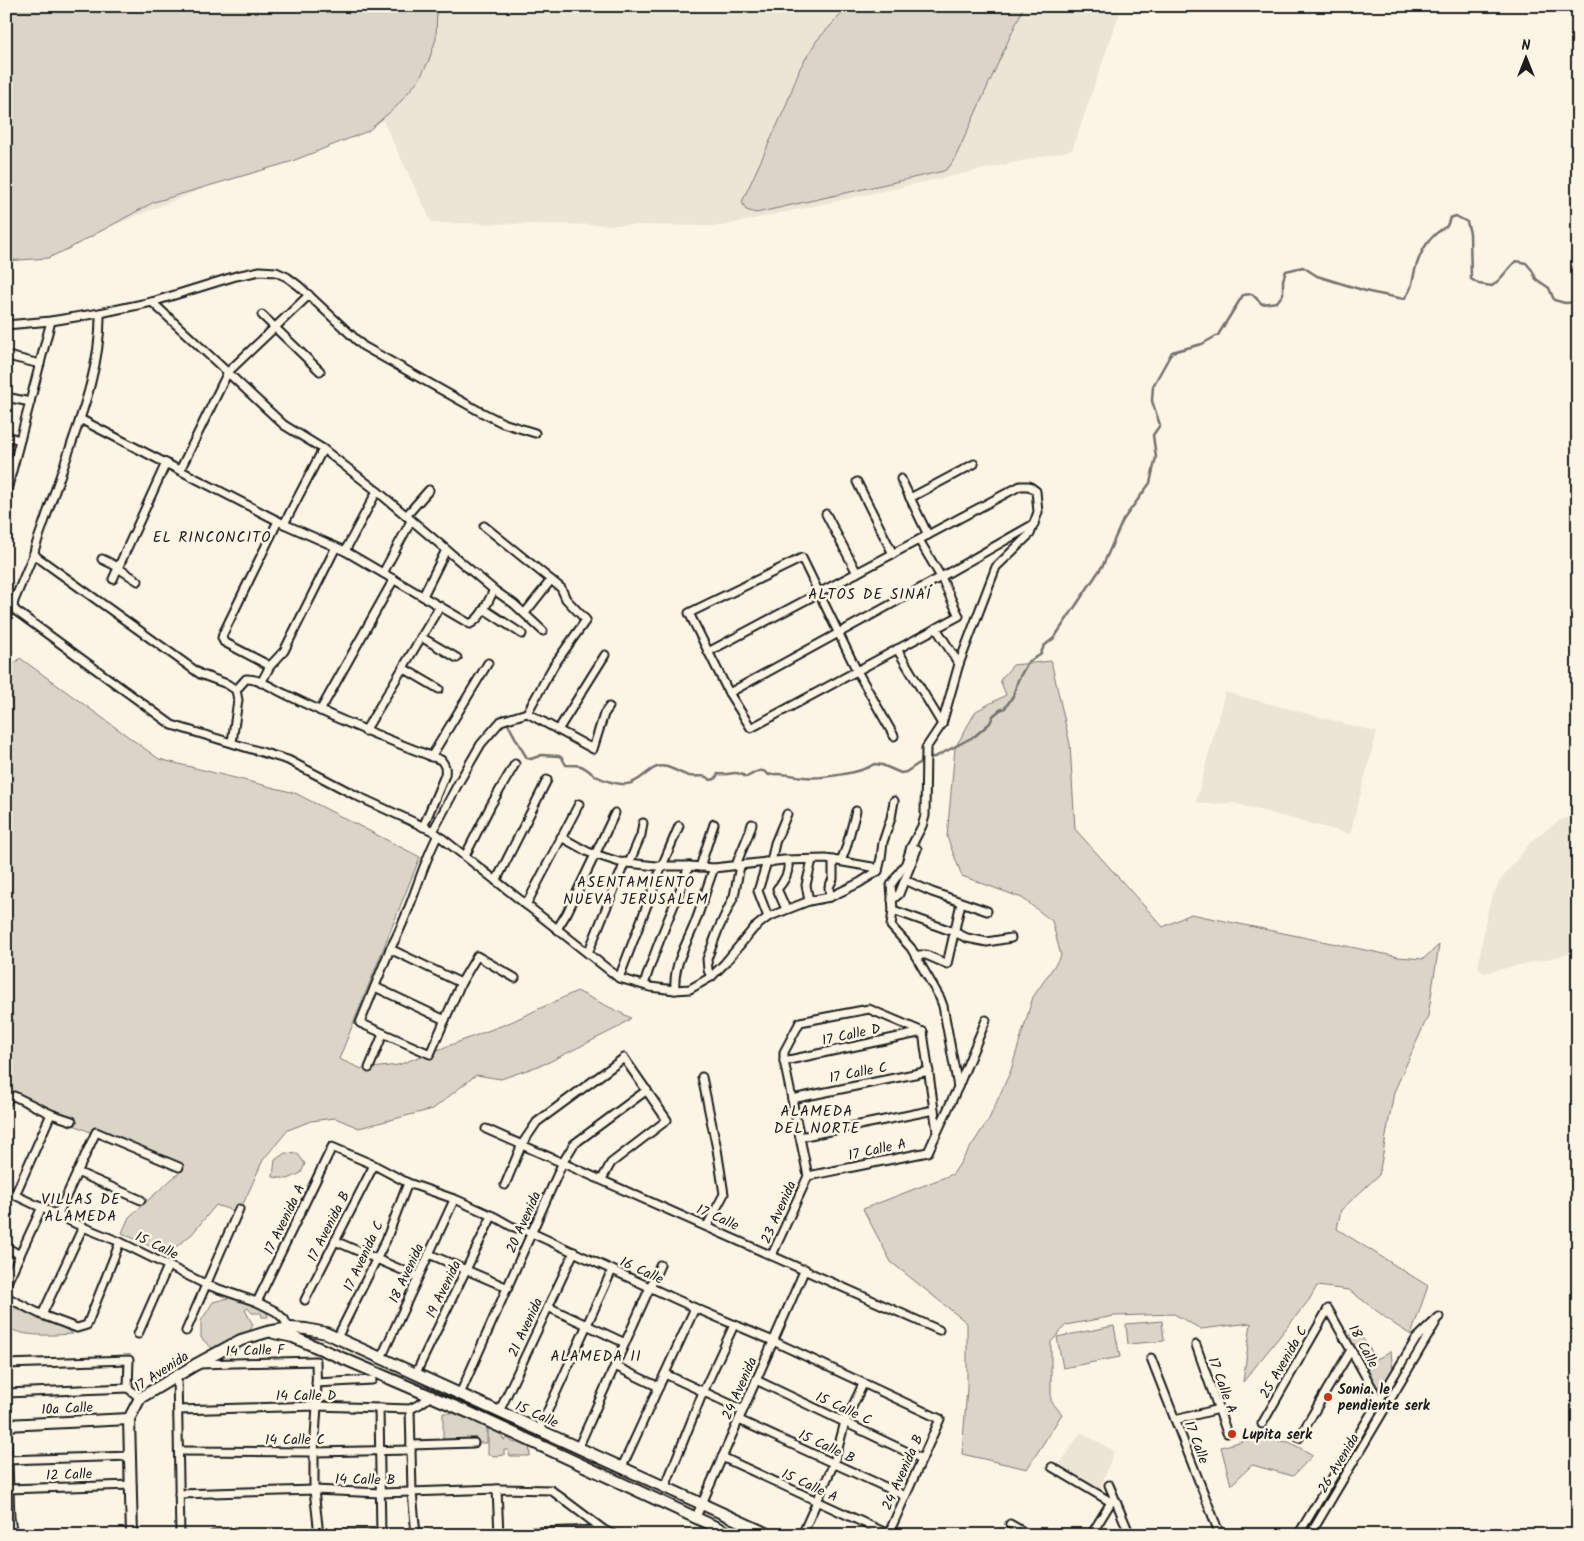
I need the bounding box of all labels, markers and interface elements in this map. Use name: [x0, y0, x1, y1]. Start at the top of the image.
north arrow: [1502, 32, 1552, 82]
text: N: [1522, 35, 1531, 57]
district label: EL RINCONCITO: [153, 526, 271, 550]
district label: ALTOS DE SINAÍ: [808, 583, 933, 607]
district label: ASENTAMIENTO NUEVA JERUSALEM: [563, 871, 709, 912]
street label: 17 Calle D: [820, 1018, 882, 1052]
street label: 17 Calle C: [827, 1057, 889, 1089]
district label: ALAMEDA DEL NORTE: [774, 1100, 861, 1141]
street label: 17 Calle A: [846, 1133, 908, 1167]
street label: 23 Avenida: [755, 1177, 803, 1247]
street label: 17 Avenida A: [258, 1181, 311, 1258]
district label: VILLAS DE ALAMEDA: [41, 1188, 121, 1229]
street label: 17 Avenida B: [302, 1188, 356, 1265]
street label: 20 Avenida: [500, 1188, 547, 1257]
street label: 17 Calle: [693, 1199, 743, 1237]
street label: 17 Avenida C: [338, 1218, 390, 1295]
street label: 15 Calle: [131, 1226, 183, 1266]
street label: 18 Avenida: [384, 1240, 430, 1307]
street label: 16 Calle: [616, 1251, 668, 1291]
street label: 19 Avenida: [420, 1257, 467, 1322]
street label: 21 Avenida: [503, 1294, 549, 1361]
street label: 18 Calle: [1342, 1321, 1384, 1373]
street label: 25 Avenida C: [1254, 1322, 1313, 1403]
street label: 14 Calle F: [225, 1339, 286, 1363]
district label: ALAMEDA II: [550, 1345, 642, 1369]
street label: 17 Avenida: [130, 1346, 193, 1398]
street label: 24 Avenida: [716, 1354, 763, 1423]
street label: 17 Calle A: [1202, 1354, 1242, 1417]
place label: Sonia. le pendiente serk: [1337, 1379, 1431, 1417]
street label: 14 Calle D: [276, 1385, 336, 1407]
street label: 15 Calle C: [812, 1386, 875, 1431]
marker: Sonia. le pendiente serk: [1322, 1391, 1334, 1403]
street label: 15 Calle: [511, 1396, 563, 1435]
street label: 10a Calle: [41, 1397, 94, 1421]
street label: 17 Calle: [1178, 1418, 1215, 1468]
street label: 15 Calle B: [795, 1424, 859, 1470]
place label: Lupita serk: [1242, 1424, 1313, 1446]
marker: Lupita serk: [1226, 1428, 1238, 1440]
street label: 14 Calle C: [265, 1429, 325, 1451]
street label: 26 Avenida: [1312, 1429, 1365, 1498]
street label: 24 Avenida B: [876, 1431, 929, 1514]
street label: 12 Calle: [46, 1463, 93, 1487]
street label: 15 Calle A: [778, 1463, 841, 1509]
street label: 14 Calle B: [335, 1468, 395, 1492]

